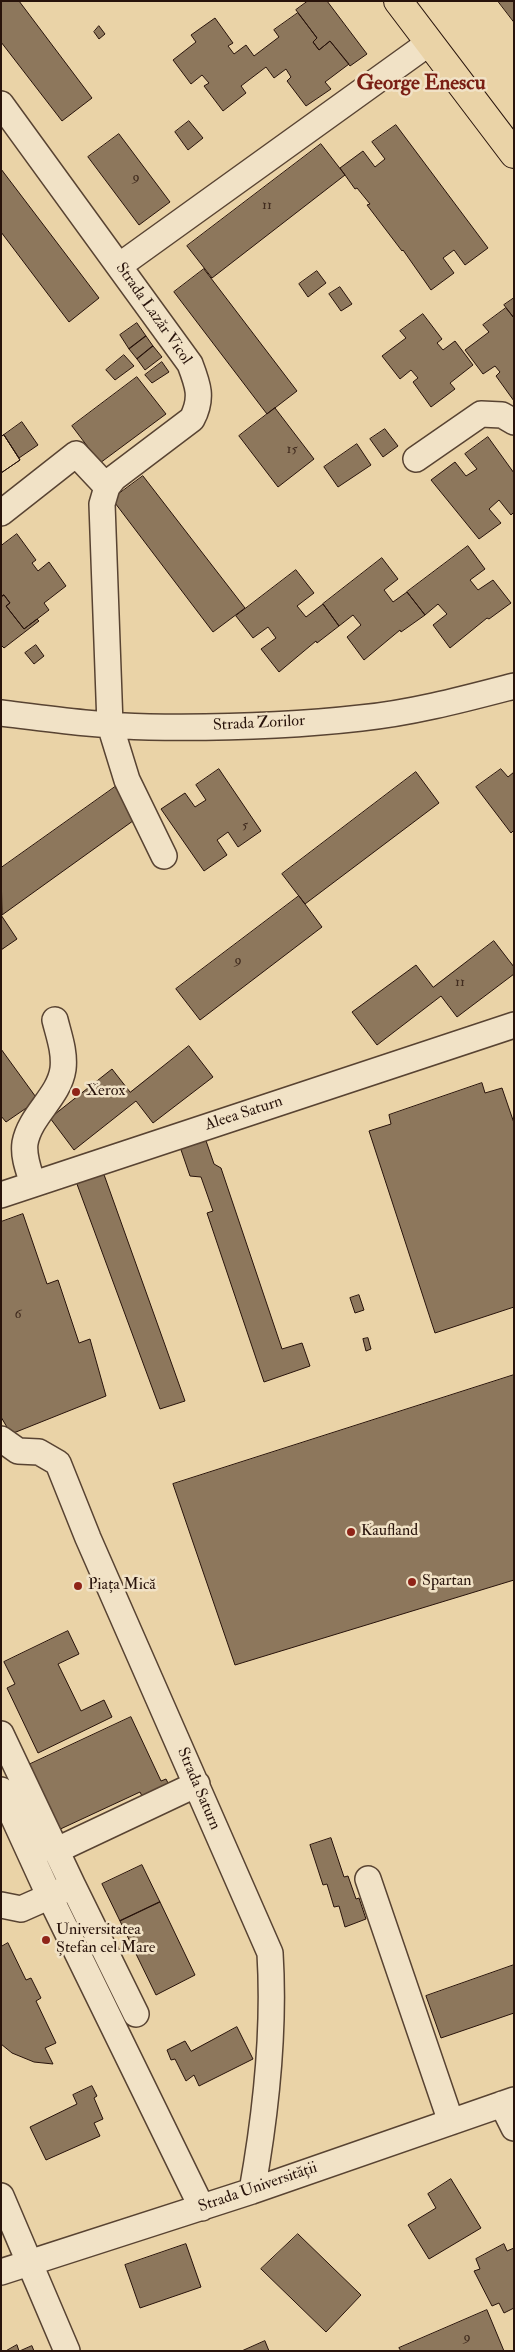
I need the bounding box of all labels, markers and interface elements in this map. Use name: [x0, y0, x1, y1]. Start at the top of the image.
district label: George Enescu: [356, 71, 486, 97]
house number: 9: [132, 170, 140, 186]
house number: 11: [262, 198, 272, 214]
street label: Strada Lazăr Vicol: [111, 259, 195, 369]
house number: 15: [286, 442, 298, 458]
street label: Strada Zorilor: [213, 712, 305, 736]
house number: 5: [242, 818, 248, 834]
house number: 9: [234, 953, 242, 969]
house number: 11: [455, 975, 465, 991]
place label: Xerox: [86, 1082, 125, 1102]
marker: Xerox: [70, 1086, 82, 1098]
street label: Aleea Saturn: [203, 1092, 285, 1136]
house number: 6: [14, 1307, 22, 1323]
place label: Kaufland: [361, 1522, 418, 1542]
marker: Kaufland: [345, 1526, 357, 1538]
place label: Spartan: [422, 1572, 472, 1592]
place label: Piața Mică: [88, 1576, 156, 1596]
marker: Spartan: [406, 1576, 418, 1588]
marker: Piața Mică: [72, 1580, 84, 1592]
street label: Strada Saturn: [172, 1745, 224, 1833]
place label: Universitatea Ștefan cel Mare: [56, 1921, 155, 1959]
marker: Universitatea Ștefan cel Mare: [40, 1934, 52, 1946]
street label: Strada Universității: [196, 2159, 320, 2217]
house number: 9: [463, 2330, 471, 2346]

